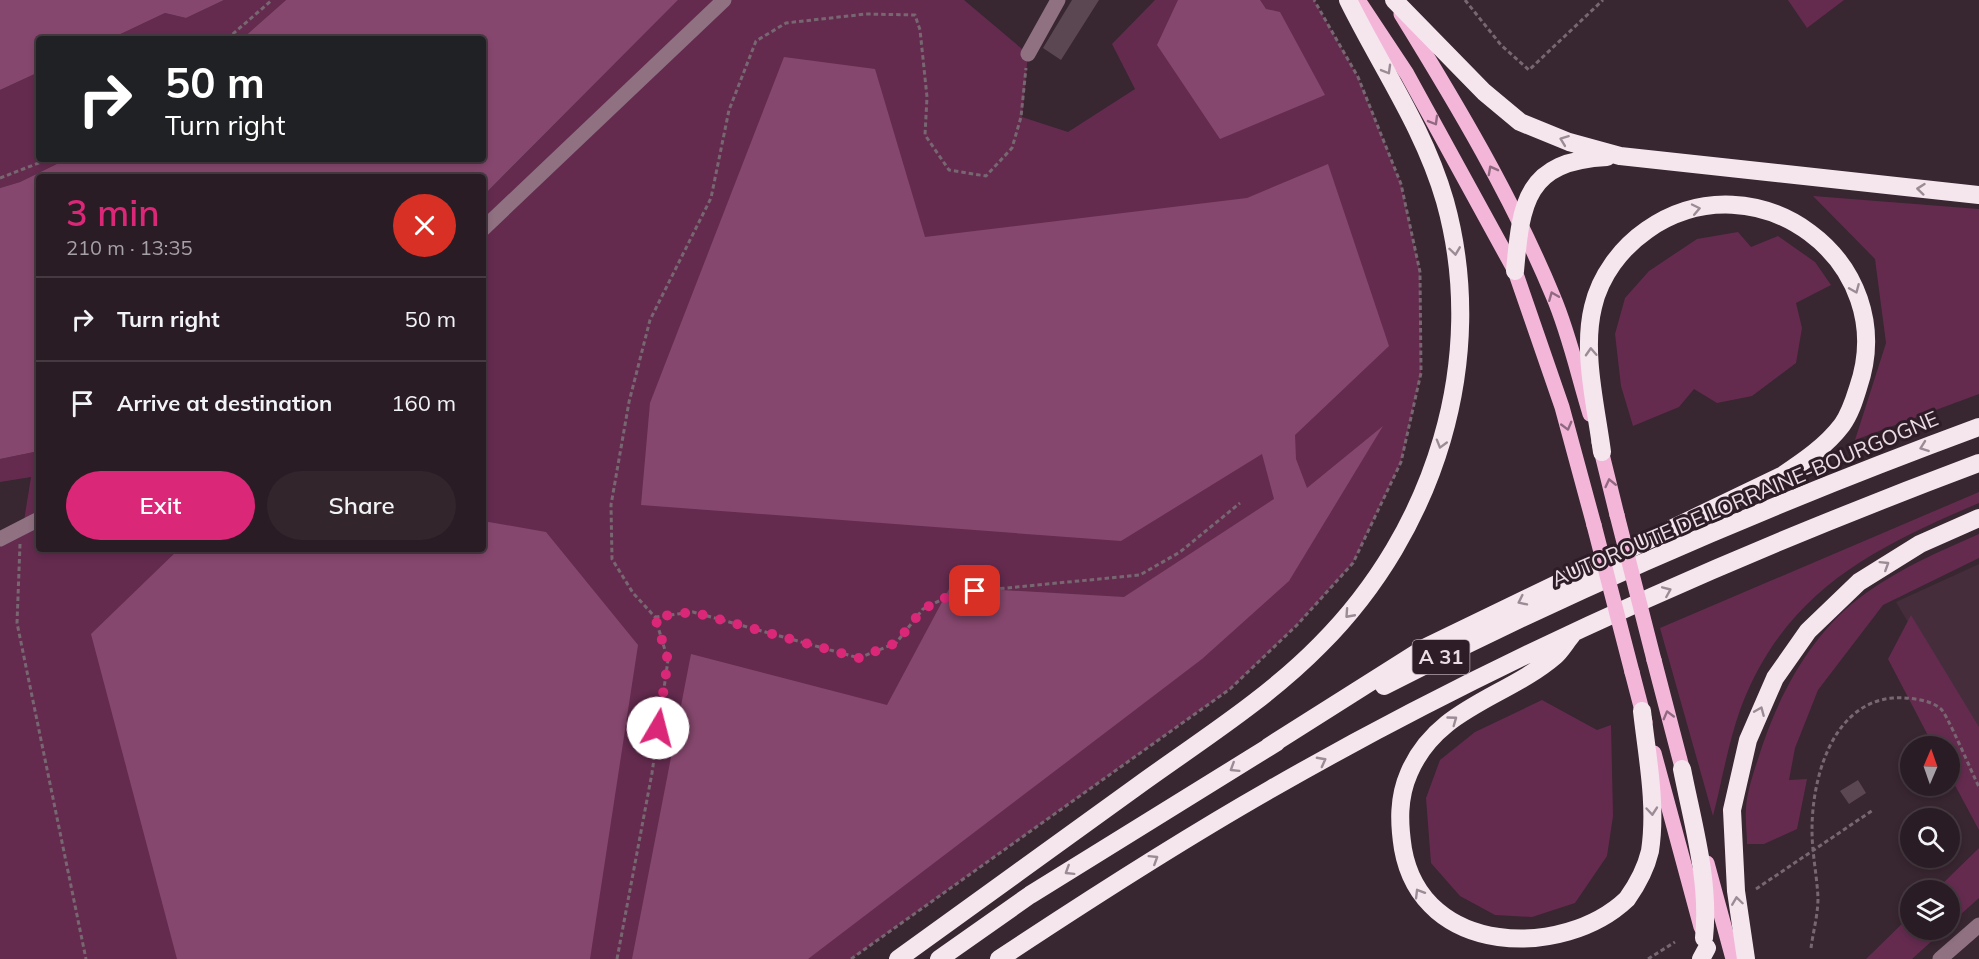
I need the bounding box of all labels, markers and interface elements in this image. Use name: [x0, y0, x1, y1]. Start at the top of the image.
text: 50 m: [165, 56, 265, 109]
icon: right: [66, 60, 144, 138]
one-way arrow: [1380, 63, 1391, 74]
text: Turn right: [165, 108, 285, 142]
one-way arrow: [1426, 115, 1438, 125]
one-way arrow: [1559, 135, 1570, 147]
one-way arrow: [1488, 166, 1499, 176]
one-way arrow: [1916, 183, 1925, 195]
text: 3 min: [66, 190, 160, 235]
button: close: [393, 194, 456, 257]
one-way arrow: [1690, 203, 1700, 216]
text: 210 m · 13:35: [66, 235, 192, 260]
one-way arrow: [1448, 247, 1460, 256]
one-way arrow: [1848, 283, 1860, 294]
one-way arrow: [1548, 291, 1560, 302]
icon: right: [66, 303, 99, 336]
text: Turn right: [117, 305, 220, 333]
text: 50 m: [405, 305, 456, 333]
one-way arrow: [1584, 347, 1597, 356]
icon: arrive: [66, 387, 99, 420]
text: Arrive at destination: [117, 389, 332, 417]
text: 160 m: [391, 389, 456, 417]
street label: AUTOROUTE DE LORRAINE-BOURGOGNE: [1547, 405, 1942, 592]
one-way arrow: [1560, 420, 1572, 431]
one-way arrow: [1436, 438, 1448, 449]
one-way arrow: [1919, 440, 1930, 453]
button: Exit: [66, 471, 255, 540]
button: Share: [267, 471, 456, 540]
one-way arrow: [1604, 479, 1617, 489]
one-way arrow: [1879, 561, 1889, 573]
pin: [949, 565, 1000, 616]
icon: arrive: [958, 574, 991, 607]
one-way arrow: [1661, 586, 1672, 598]
one-way arrow: [1517, 593, 1528, 605]
one-way arrow: [1345, 607, 1356, 618]
road number: A 31: [1412, 640, 1470, 674]
position arrow: [626, 696, 690, 760]
one-way arrow: [1753, 706, 1765, 717]
one-way arrow: [1662, 710, 1675, 720]
one-way arrow: [1447, 716, 1458, 727]
north arrow: [1900, 736, 1960, 796]
map controls: [1900, 736, 1960, 940]
one-way arrow: [1316, 757, 1327, 768]
one-way arrow: [1230, 761, 1240, 773]
one-way arrow: [1645, 806, 1658, 815]
button: search: [1900, 808, 1960, 868]
one-way arrow: [1148, 855, 1158, 867]
one-way arrow: [1065, 864, 1075, 876]
button: layers: [1900, 880, 1960, 940]
one-way arrow: [1416, 888, 1427, 899]
one-way arrow: [1732, 896, 1744, 906]

